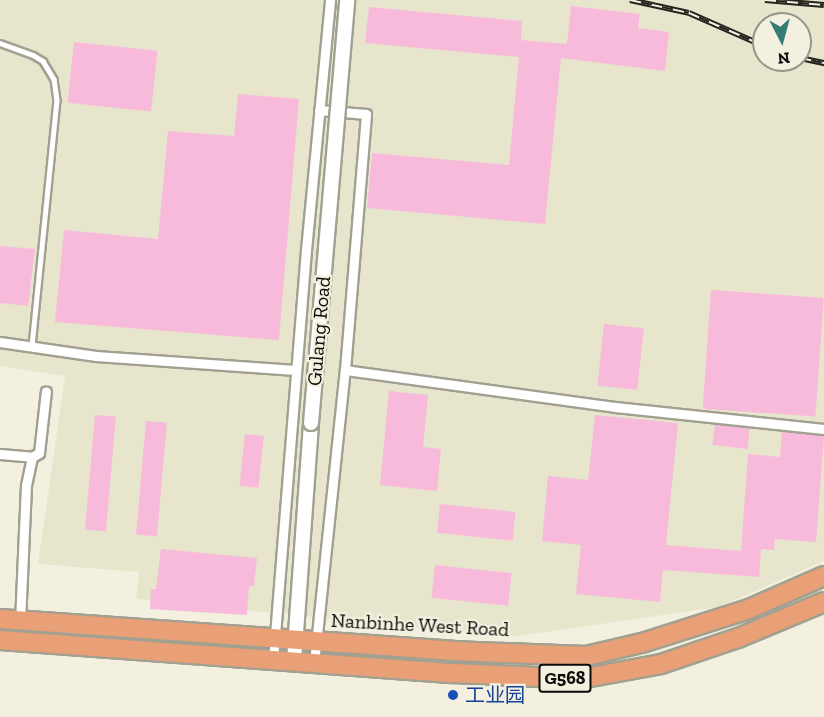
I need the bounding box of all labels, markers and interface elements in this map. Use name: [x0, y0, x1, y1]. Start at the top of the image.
north arrow: [752, 12, 812, 72]
text: N: [777, 48, 791, 68]
street label: Gulang Road: [302, 275, 336, 387]
street label: Nanbinhe West Road: [330, 608, 510, 642]
road number: G568: [538, 663, 592, 693]
place label: 工业园: [465, 683, 525, 707]
marker: 工业园: [446, 688, 460, 702]

